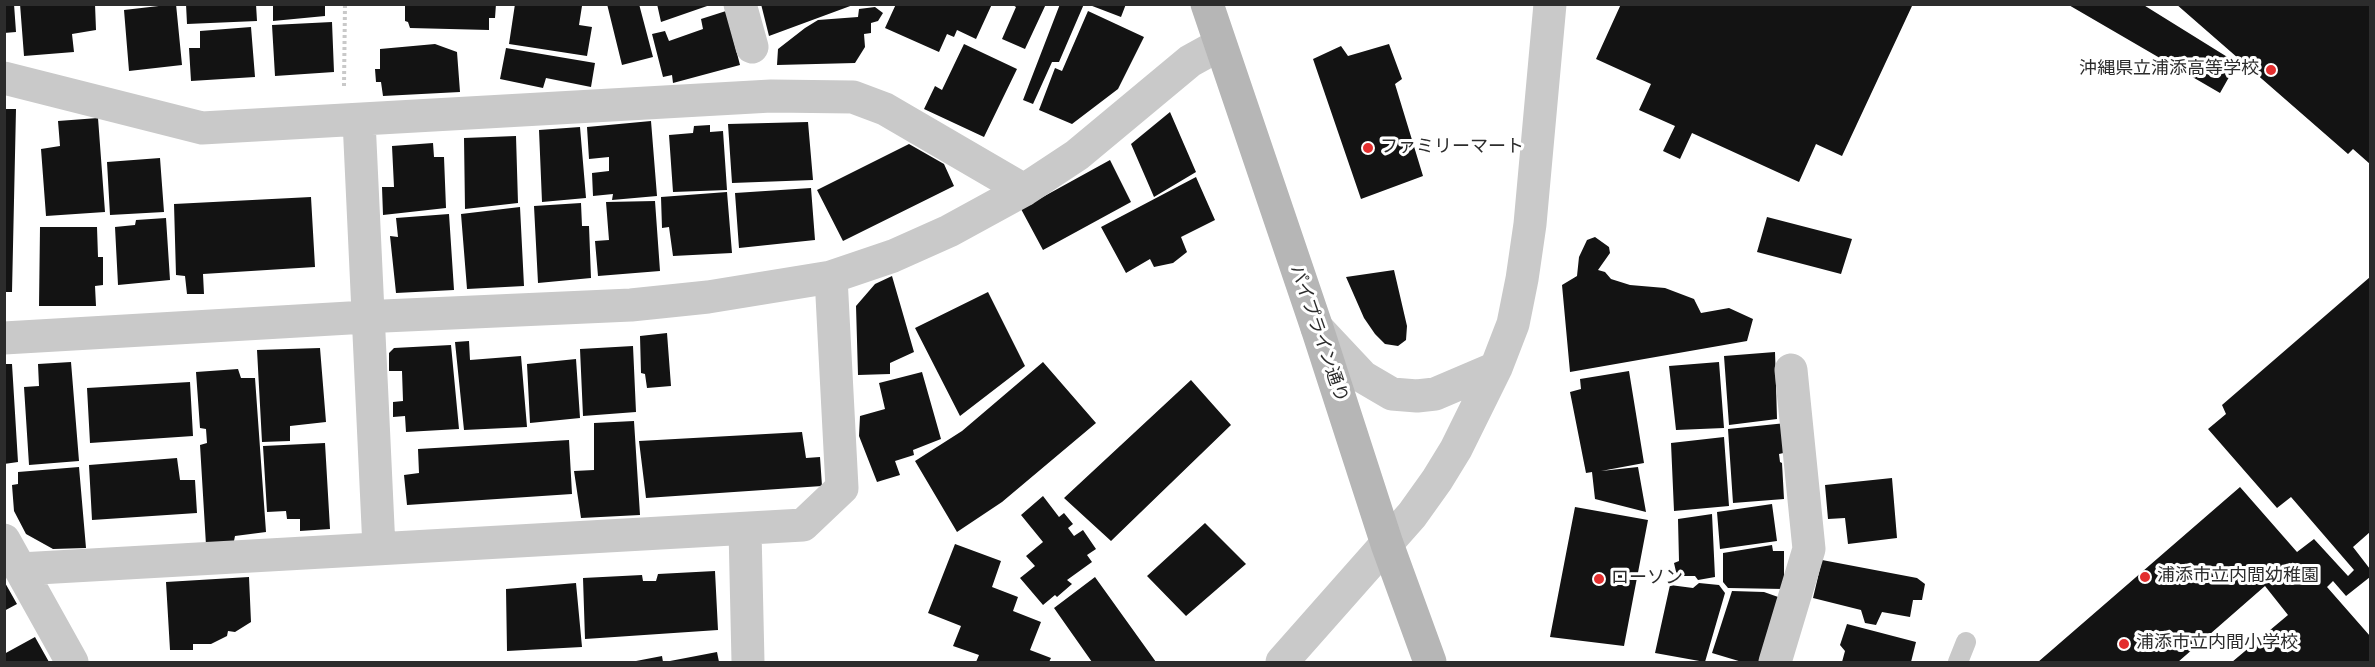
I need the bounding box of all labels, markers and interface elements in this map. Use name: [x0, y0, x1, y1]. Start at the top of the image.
place label: 沖縄県立浦添高等学校: [2079, 59, 2259, 81]
marker: 沖縄県立浦添高等学校: [2264, 63, 2278, 77]
place label: ファミリーマート: [1380, 137, 1524, 159]
marker: ファミリーマート: [1361, 141, 1375, 155]
street label: パイプライン通り: [1284, 262, 1352, 406]
place label: 浦添市立内間幼稚園: [2157, 566, 2319, 588]
place label: ローソン: [1611, 568, 1683, 590]
marker: 浦添市立内間幼稚園: [2138, 570, 2152, 584]
marker: ローソン: [1592, 572, 1606, 586]
place label: 浦添市立内間小学校: [2136, 633, 2298, 655]
marker: 浦添市立内間小学校: [2117, 637, 2131, 651]

